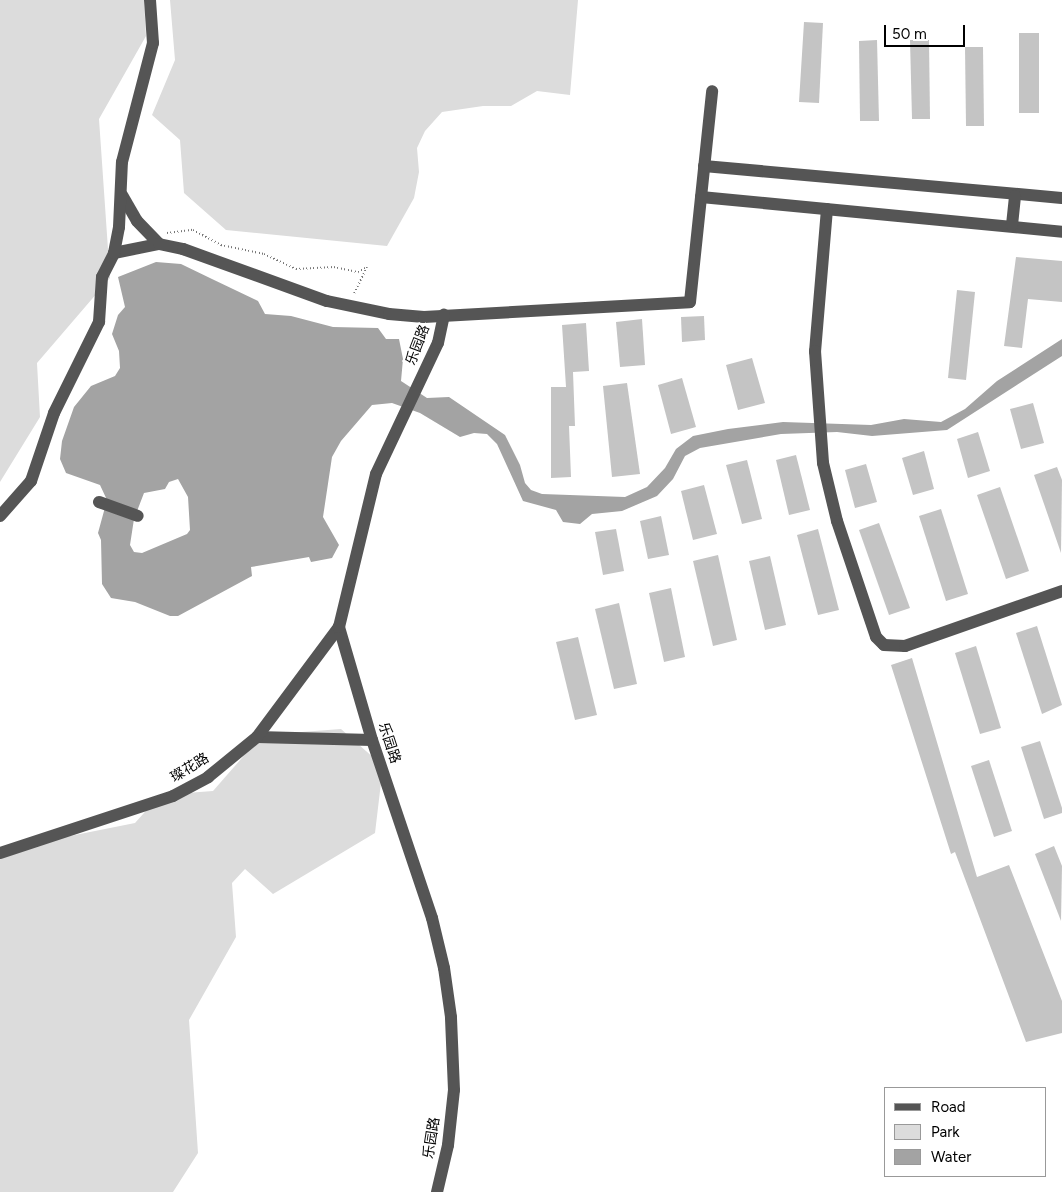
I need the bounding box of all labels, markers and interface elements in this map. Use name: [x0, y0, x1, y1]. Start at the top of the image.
scale bar: [887, 15, 968, 47]
text: 50 m: [892, 25, 927, 43]
street label: 乐园路: [403, 322, 433, 368]
street label: 乐园路: [375, 720, 403, 766]
street label: 璨花路: [168, 750, 212, 786]
legend: [884, 1087, 1047, 1177]
text: Road: [931, 1098, 966, 1116]
street label: 乐园路: [420, 1116, 444, 1160]
text: Park: [931, 1123, 960, 1141]
text: Water: [931, 1148, 971, 1166]

